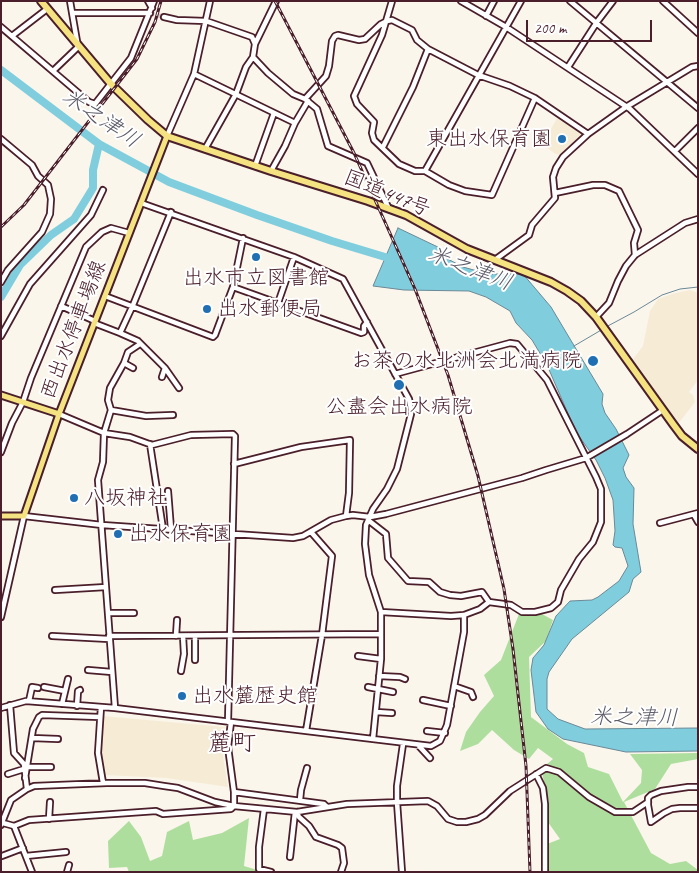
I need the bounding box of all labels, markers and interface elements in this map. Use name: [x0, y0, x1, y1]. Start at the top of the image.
scale bar: [529, 10, 655, 42]
text: 200 m: [534, 19, 566, 38]
water label: 米之津川: [57, 83, 145, 155]
place label: 東出水保育園: [426, 126, 552, 152]
marker: 東出水保育園: [556, 133, 568, 145]
street label: 国道447号: [340, 165, 434, 223]
water label: 米之津川: [424, 241, 516, 297]
marker: 出水市立図書館: [250, 251, 262, 263]
street label: 西出水停車場線: [36, 257, 112, 403]
place label: 出水市立図書館: [183, 265, 329, 291]
place label: 出水郵便局: [217, 296, 322, 322]
marker: 出水郵便局: [201, 303, 213, 315]
place label: お茶の水北洲会北満病院: [351, 348, 582, 374]
marker: お茶の水北洲会北満病院: [586, 354, 600, 368]
marker: 公盡会出水病院: [392, 378, 406, 392]
place label: 公盡会出水病院: [326, 394, 472, 420]
place label: 八坂神社: [84, 485, 168, 511]
marker: 八坂神社: [68, 492, 80, 504]
place label: 出水保育園: [128, 521, 233, 547]
marker: 出水保育園: [112, 528, 124, 540]
place label: 出水麓歴史館: [192, 683, 318, 709]
marker: 出水麓歴史館: [176, 690, 188, 702]
water label: 米之津川: [590, 704, 678, 732]
district label: 麓町: [208, 730, 256, 758]

